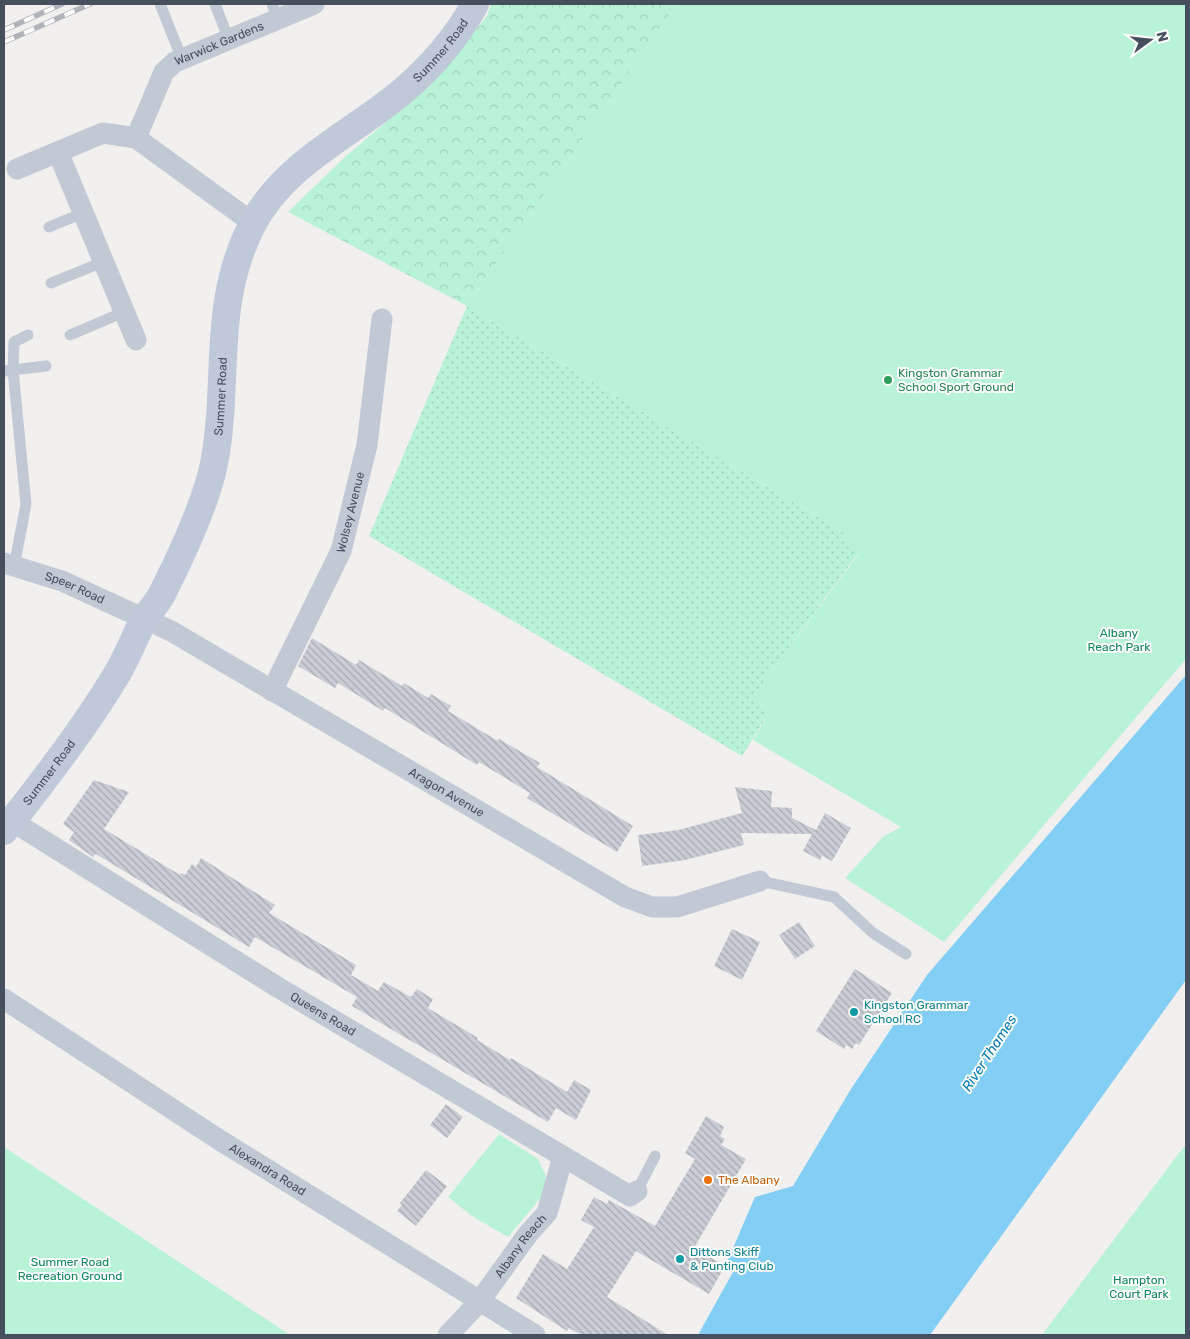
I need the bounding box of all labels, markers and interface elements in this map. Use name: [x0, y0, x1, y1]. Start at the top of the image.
north arrow: [1125, 15, 1175, 65]
street label: Summer Road: [410, 16, 471, 85]
street label: Warwick Gardens: [172, 19, 266, 68]
text: N: [1153, 30, 1172, 44]
street label: Summer Road: [211, 357, 230, 436]
place label: Kingston Grammar School Sport Ground: [898, 366, 1014, 394]
marker: Kingston Grammar School Sport Ground: [882, 374, 894, 386]
street label: Wolsey Avenue: [334, 470, 367, 554]
street label: Speer Road: [43, 569, 107, 607]
park label: Albany Reach Park: [1088, 626, 1151, 654]
street label: Summer Road: [20, 737, 78, 808]
street label: Aragon Avenue: [406, 765, 487, 820]
street label: Queens Road: [288, 989, 358, 1039]
place label: Kingston Grammar School RC: [864, 998, 969, 1026]
marker: Kingston Grammar School RC: [848, 1006, 860, 1018]
water label: River Thames: [958, 1012, 1020, 1095]
street label: Alexandra Road: [227, 1141, 308, 1199]
place label: The Albany: [718, 1173, 780, 1187]
marker: The Albany: [702, 1174, 714, 1186]
street label: Albany Reach: [492, 1212, 549, 1280]
place label: Dittons Skiff & Punting Club: [690, 1245, 774, 1273]
marker: Dittons Skiff & Punting Club: [674, 1253, 686, 1265]
park label: Summer Road Recreation Ground: [18, 1255, 122, 1283]
park label: Hampton Court Park: [1109, 1273, 1169, 1301]

